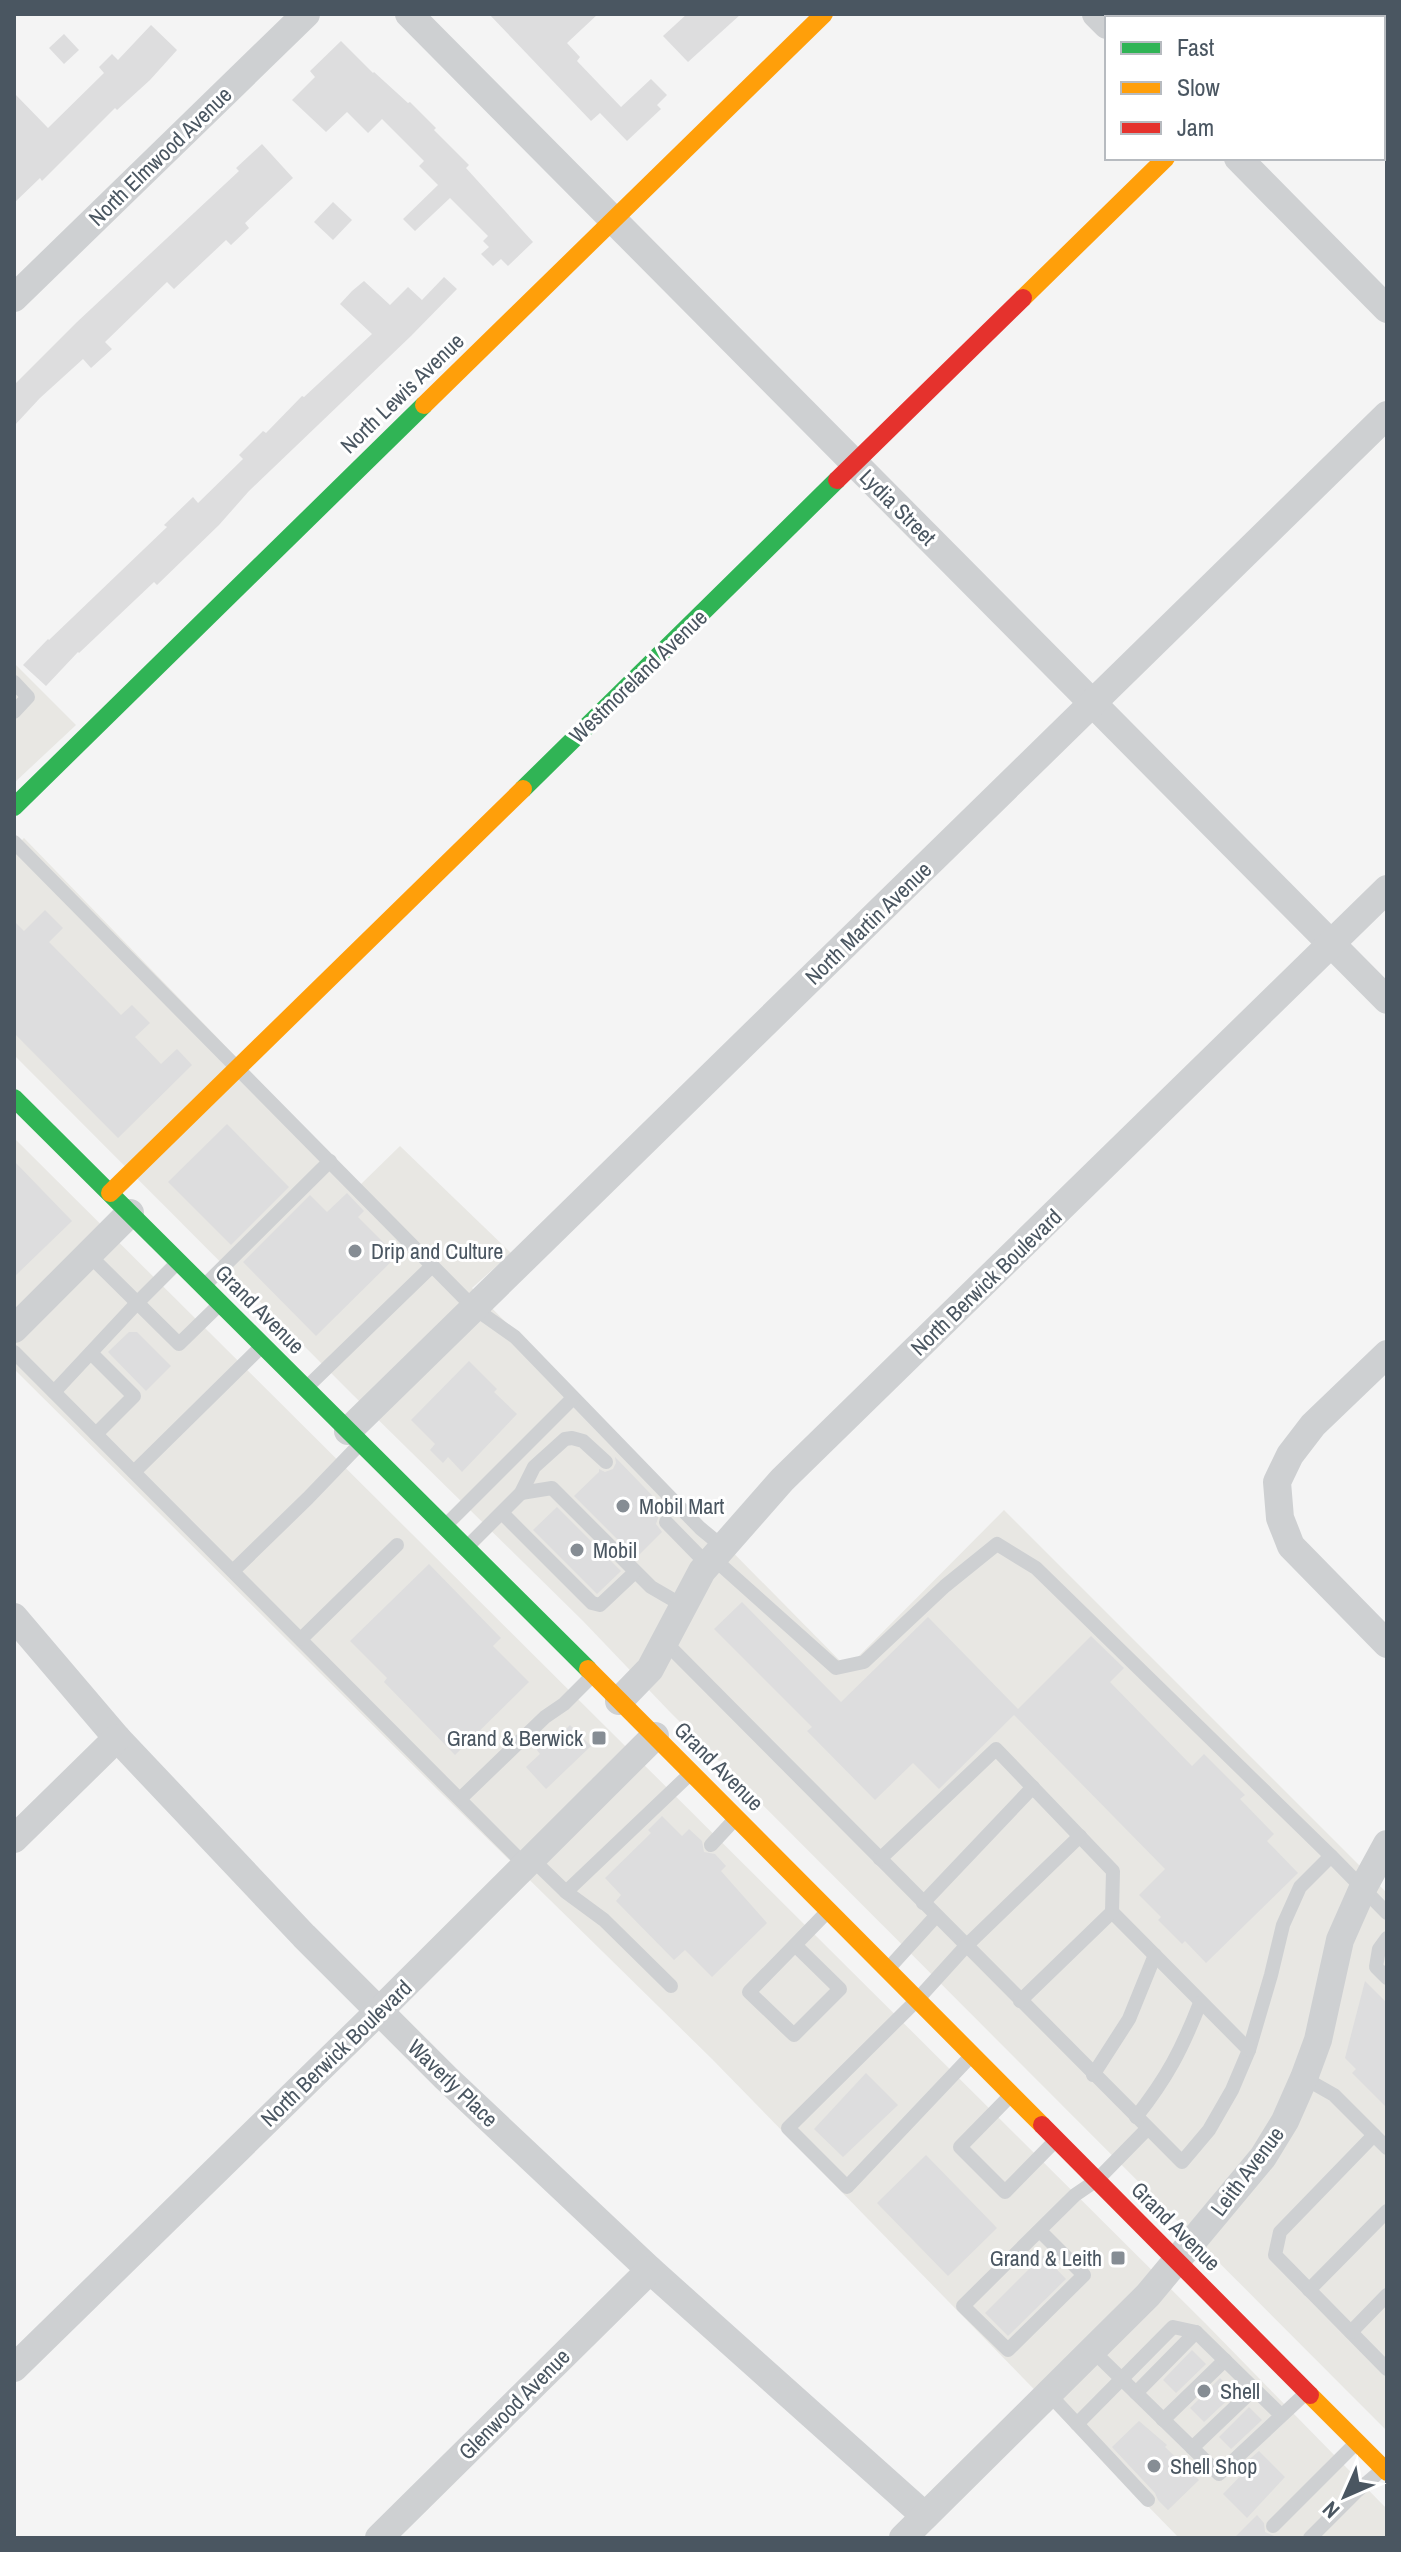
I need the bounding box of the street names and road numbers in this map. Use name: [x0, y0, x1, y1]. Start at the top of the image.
street label: North Elmwood Avenue: [82, 80, 238, 232]
street label: North Lewis Avenue: [334, 326, 470, 460]
street label: Lydia Street: [853, 462, 943, 552]
street label: Westmoreland Avenue: [563, 602, 713, 750]
street label: North Martin Avenue: [798, 855, 938, 991]
street label: North Berwick Boulevard: [904, 1202, 1068, 1362]
street label: Grand Avenue: [209, 1258, 311, 1360]
street label: Grand Avenue: [668, 1715, 770, 1817]
street label: North Berwick Boulevard: [254, 1973, 418, 2133]
street label: Waverly Place: [401, 2032, 505, 2134]
street label: Leith Avenue: [1203, 2120, 1291, 2222]
street label: Grand Avenue: [1125, 2175, 1227, 2277]
street label: Glenwood Avenue: [452, 2342, 576, 2466]

